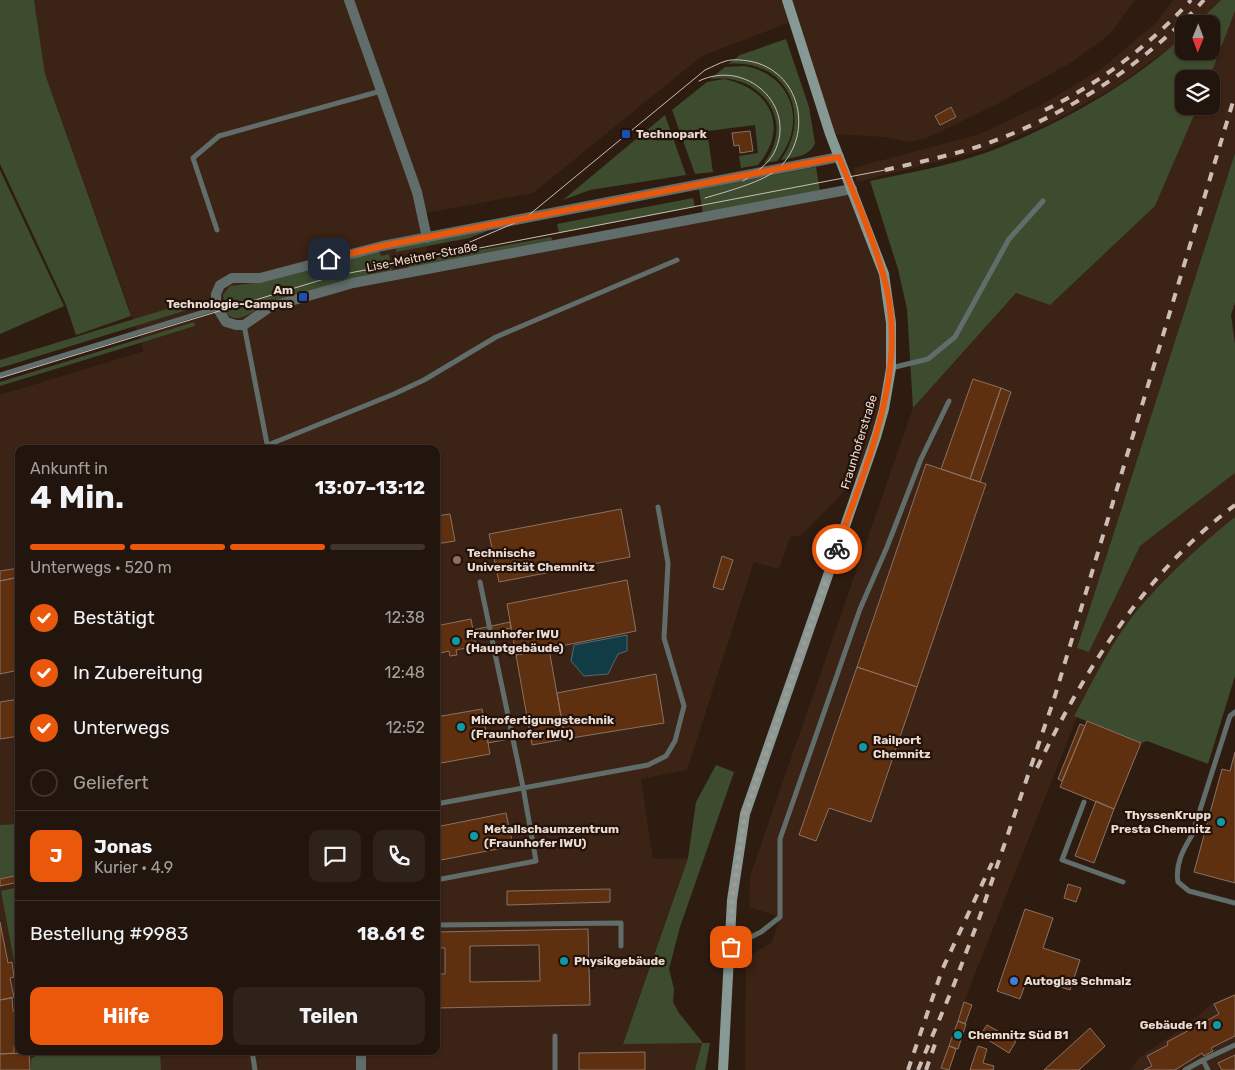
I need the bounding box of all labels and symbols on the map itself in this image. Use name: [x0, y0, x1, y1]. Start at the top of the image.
north arrow: [1175, 15, 1220, 60]
place label: Technopark: [636, 127, 707, 141]
marker: Technopark: [620, 128, 632, 140]
pin: [308, 238, 350, 280]
street label: Lise-Meitner-Straße: [365, 239, 479, 275]
place label: Am Technologie-Campus: [166, 283, 293, 311]
marker: Am Technologie-Campus: [297, 291, 309, 303]
street label: Fraunhoferstraße: [838, 393, 880, 491]
courier: [812, 524, 862, 574]
place label: Technische Universität Chemnitz: [467, 546, 595, 574]
marker: Technische Universität Chemnitz: [451, 554, 463, 566]
place label: Fraunhofer IWU (Hauptgebäude): [466, 627, 564, 655]
marker: Fraunhofer IWU (Hauptgebäude): [450, 635, 462, 647]
place label: Mikrofertigungstechnik (Fraunhofer IWU): [471, 713, 614, 741]
marker: Mikrofertigungstechnik (Fraunhofer IWU): [455, 721, 467, 733]
place label: Railport Chemnitz: [873, 733, 931, 761]
marker: Railport Chemnitz: [857, 741, 869, 753]
place label: ThyssenKrupp Presta Chemnitz: [1111, 808, 1211, 836]
marker: ThyssenKrupp Presta Chemnitz: [1215, 816, 1227, 828]
place label: Metallschaumzentrum (Fraunhofer IWU): [484, 822, 619, 850]
marker: Metallschaumzentrum (Fraunhofer IWU): [468, 830, 480, 842]
pin: [710, 926, 752, 968]
place label: Physikgebäude: [574, 954, 665, 968]
marker: Physikgebäude: [558, 955, 570, 967]
place label: Autoglas Schmalz: [1024, 974, 1132, 988]
marker: Autoglas Schmalz: [1008, 975, 1020, 987]
place label: Gebäude 11: [1140, 1018, 1207, 1032]
marker: Gebäude 11: [1211, 1019, 1223, 1031]
place label: Chemnitz Süd B1: [968, 1028, 1069, 1042]
marker: Chemnitz Süd B1: [952, 1029, 964, 1041]

